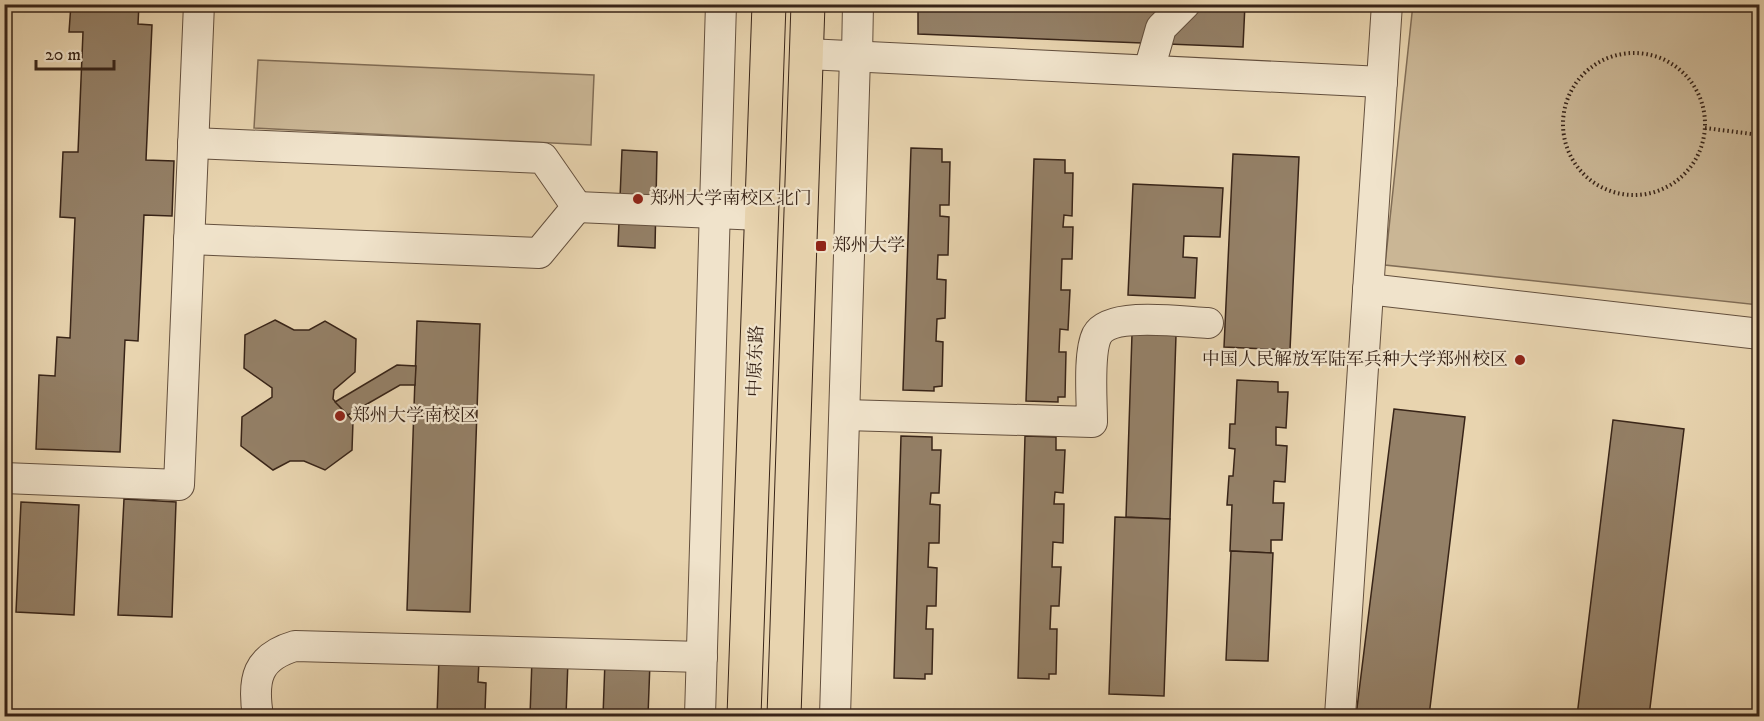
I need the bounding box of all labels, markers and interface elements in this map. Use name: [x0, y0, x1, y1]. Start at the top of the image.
scale bar: [36, 33, 114, 71]
text: 20 m: [45, 44, 81, 66]
place label: 郑州大学南校区北门: [650, 188, 812, 210]
marker: 郑州大学南校区北门: [631, 192, 645, 206]
place label: 郑州大学: [833, 235, 905, 257]
marker: 郑州大学: [814, 239, 828, 253]
street label: 中原东路: [744, 325, 768, 397]
place label: 中国人民解放军陆军兵种大学郑州校区: [1202, 349, 1508, 371]
marker: 中国人民解放军陆军兵种大学郑州校区: [1513, 353, 1527, 367]
place label: 郑州大学南校区: [352, 405, 478, 427]
marker: 郑州大学南校区: [333, 409, 347, 423]

